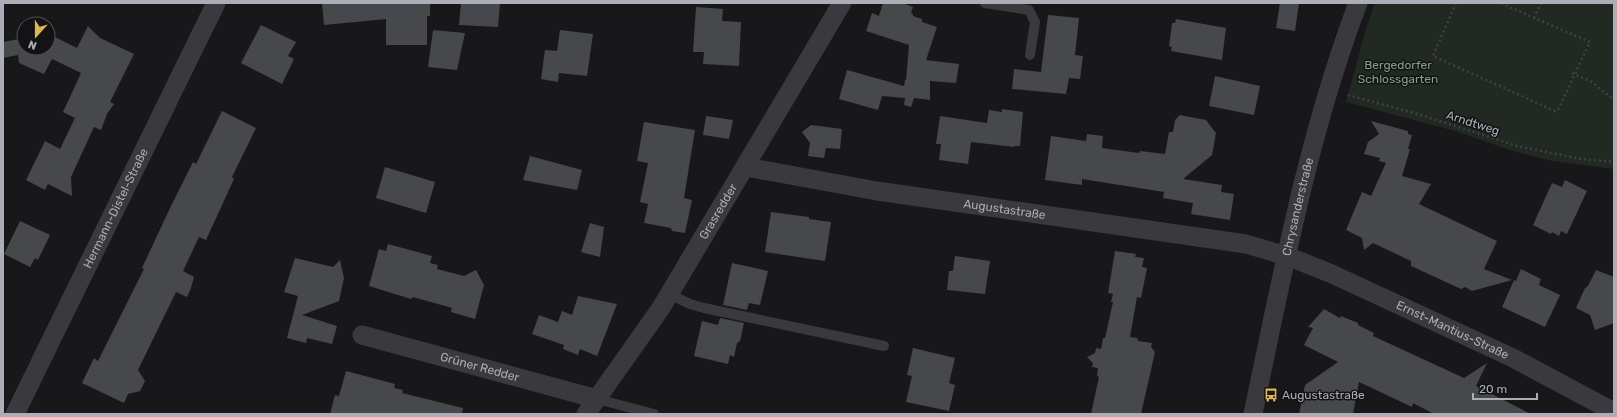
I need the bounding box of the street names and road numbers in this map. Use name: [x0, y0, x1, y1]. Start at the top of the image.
street label: Arndtweg: [1445, 108, 1501, 138]
street label: Hermann-Distel-Straße: [80, 146, 151, 271]
street label: Chrysanderstraße: [1279, 156, 1316, 257]
street label: Grasredder: [696, 181, 740, 242]
street label: Augustastraße: [963, 197, 1047, 222]
street label: Ernst-Mantius-Straße: [1394, 298, 1511, 362]
street label: Grüner Redder: [439, 350, 521, 385]

